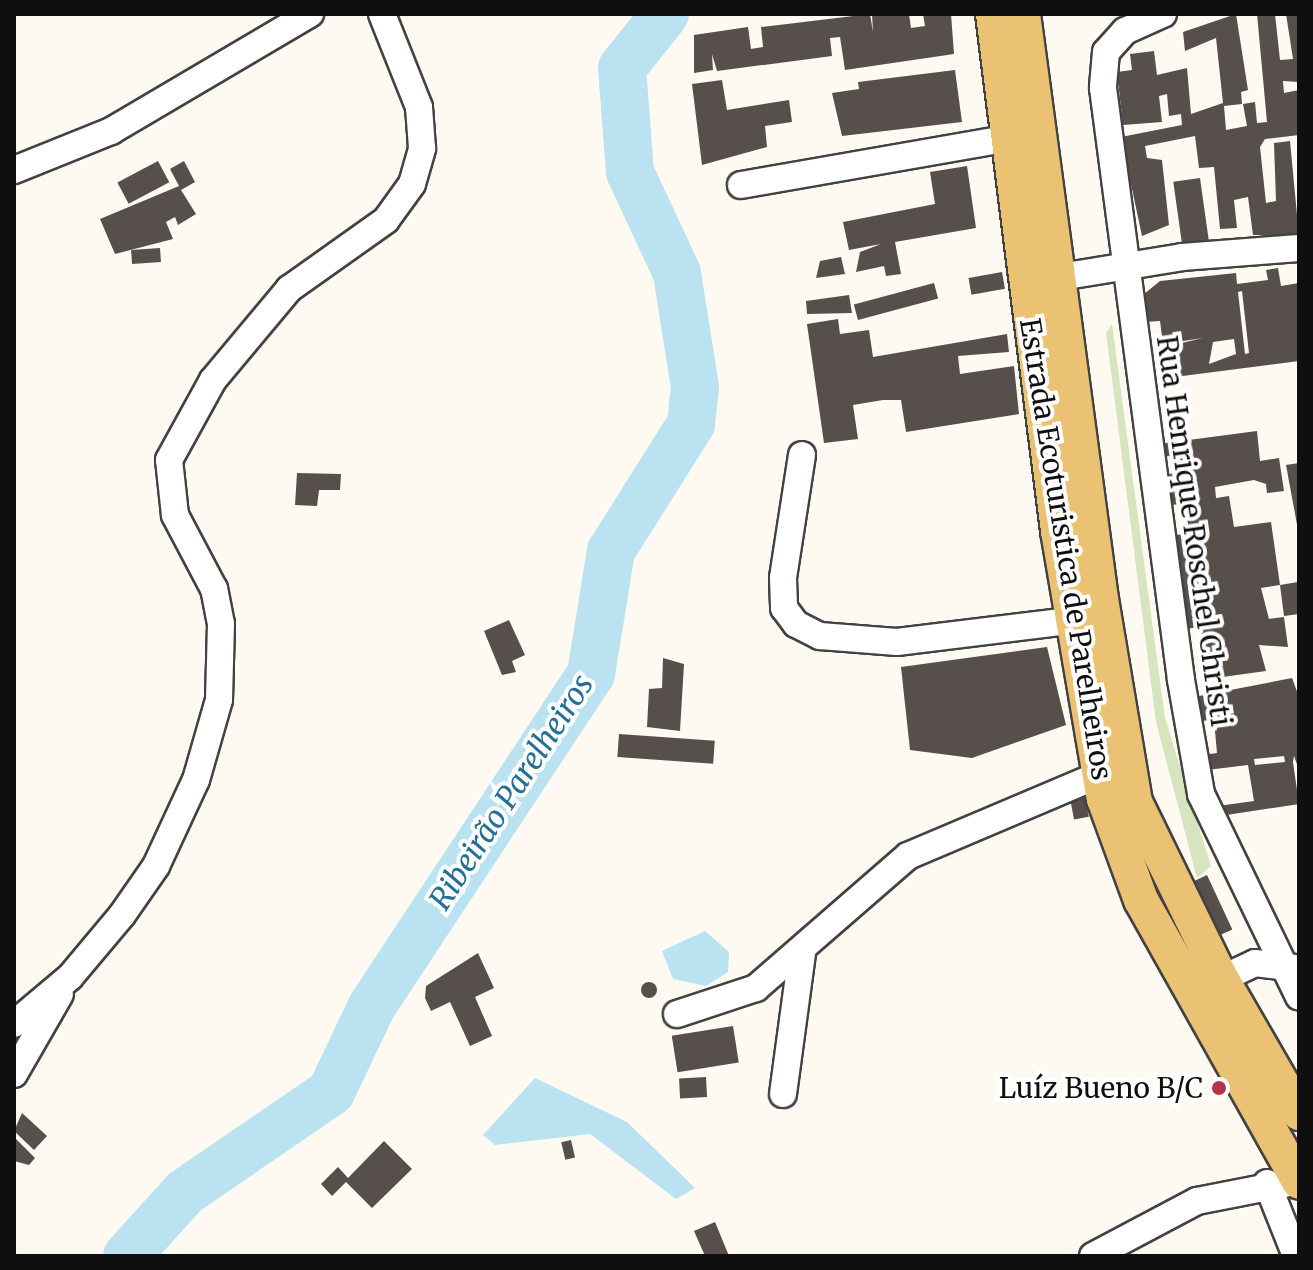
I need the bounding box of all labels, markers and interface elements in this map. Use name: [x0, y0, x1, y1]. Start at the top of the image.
street label: Estrada Ecoturistica de Parelheiros: [1013, 316, 1119, 782]
street label: Rua Henrique Roschel Christi: [1150, 334, 1238, 728]
water label: Ribeirão Parelheiros: [422, 668, 600, 916]
place label: Luíz Bueno B/C: [999, 1071, 1203, 1105]
marker: Luíz Bueno B/C: [1210, 1079, 1228, 1097]

